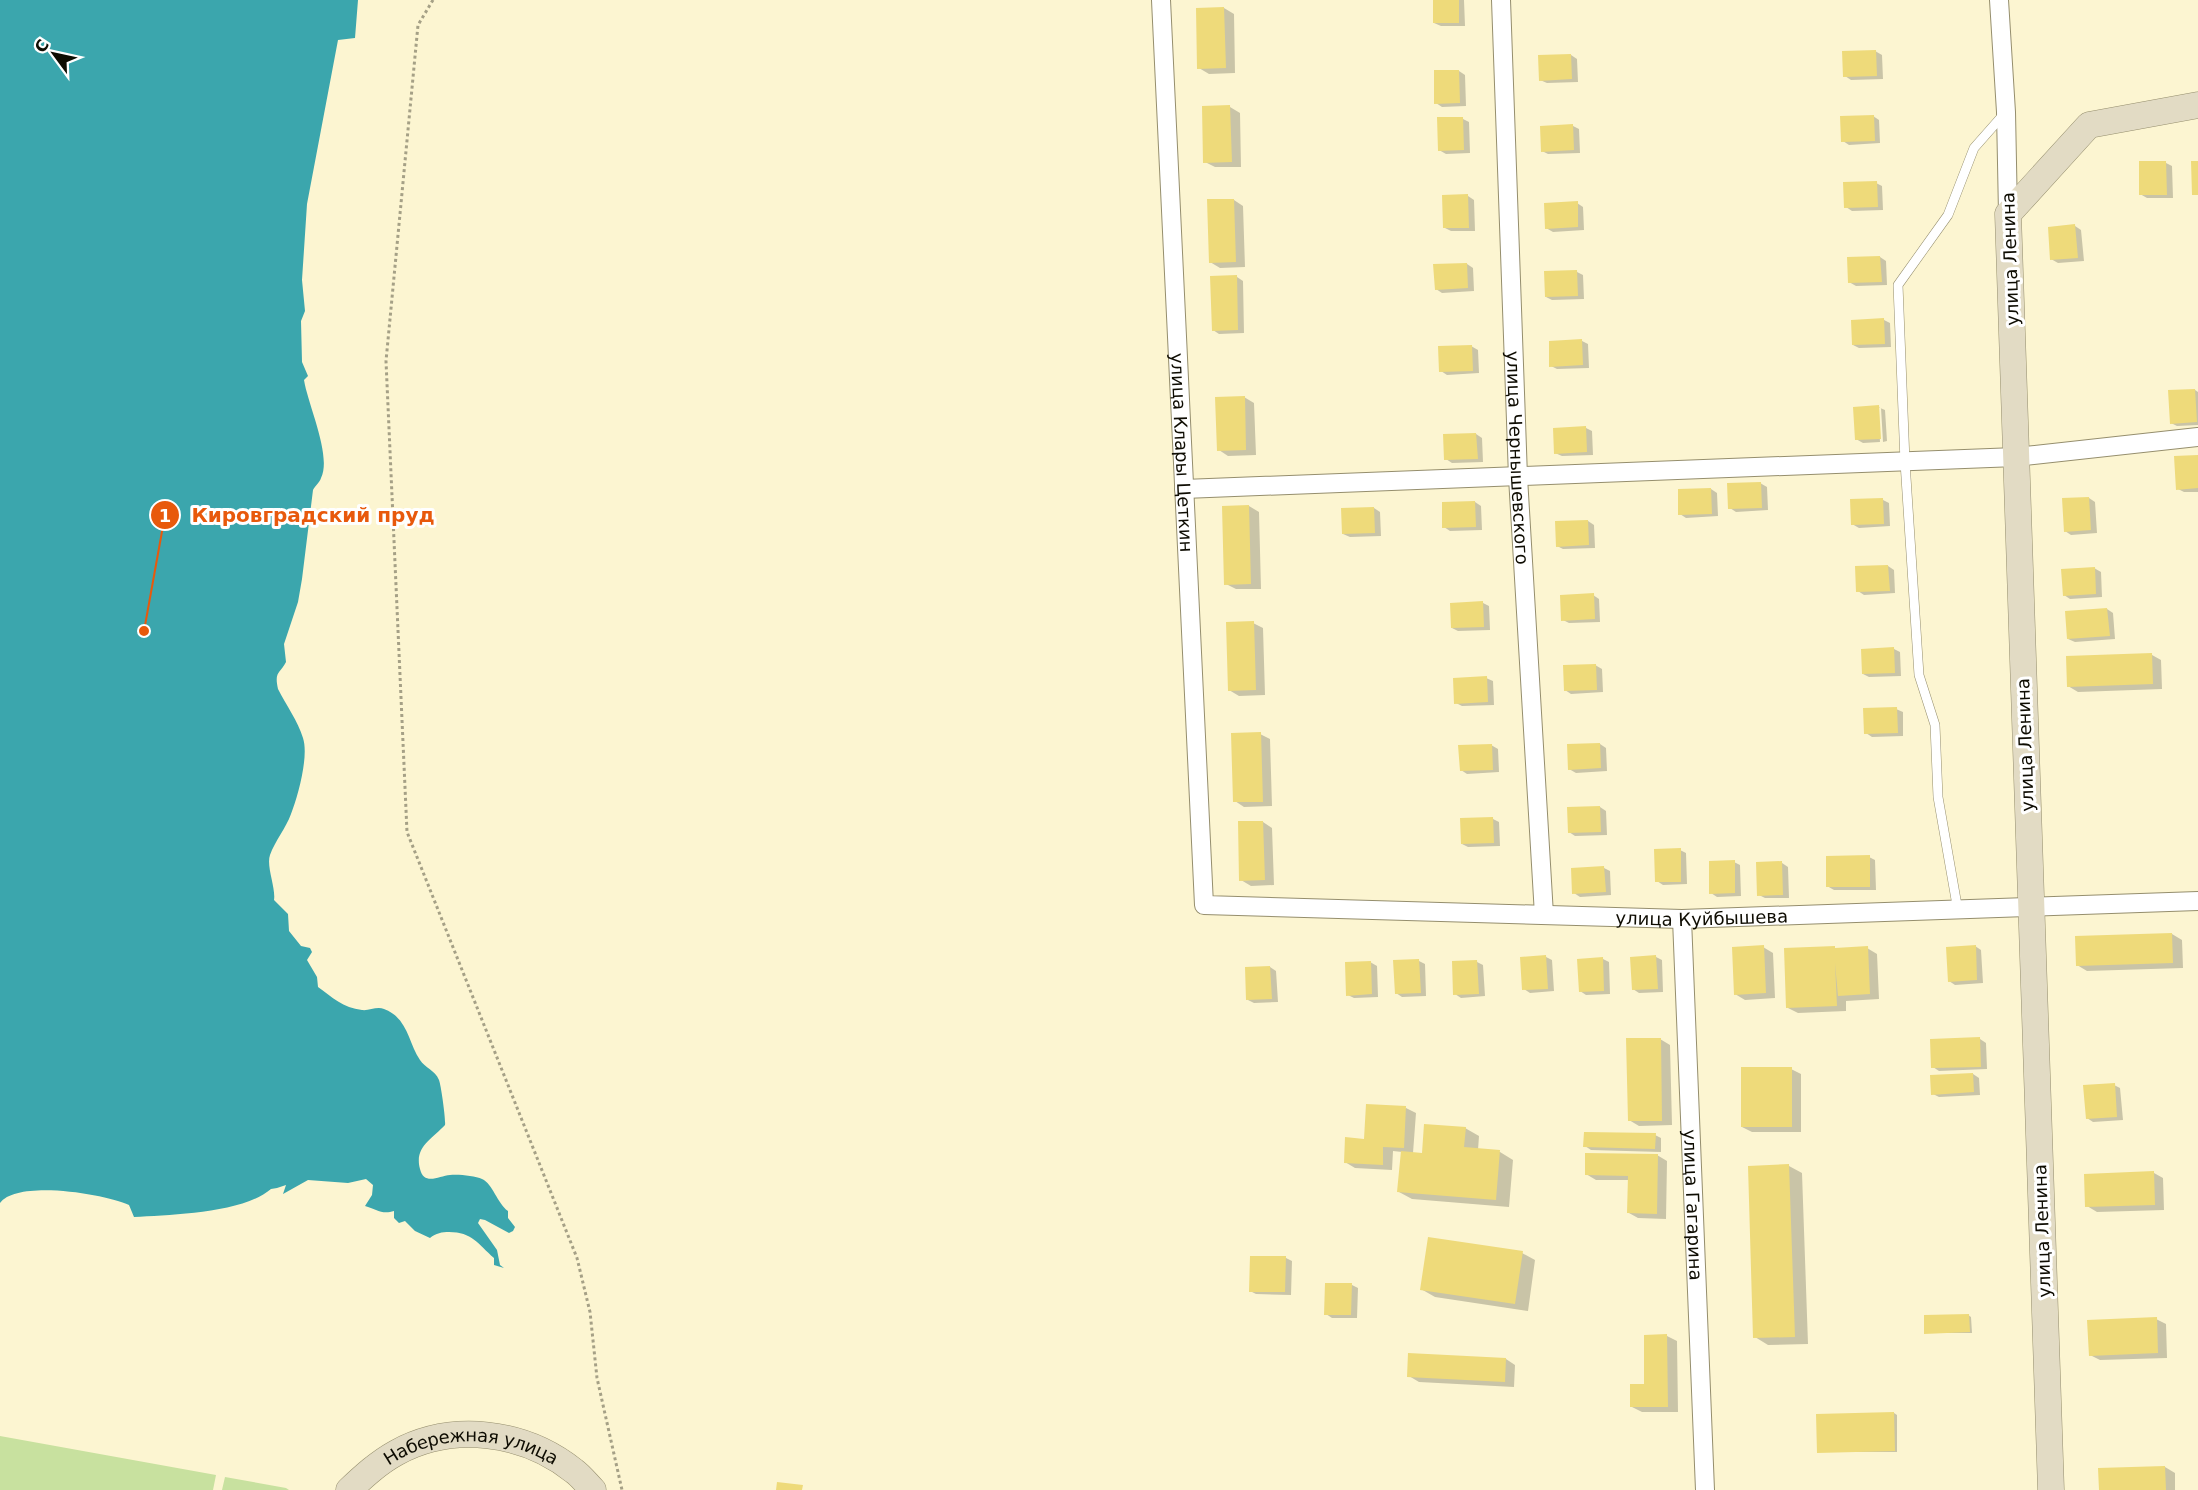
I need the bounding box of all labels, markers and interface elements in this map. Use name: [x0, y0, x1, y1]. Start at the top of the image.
north arrow: [24, 24, 84, 84]
text: С: [31, 36, 53, 56]
street label: улица Ленина: [1997, 192, 2023, 326]
street label: улица Чернышевского: [1503, 350, 1534, 565]
street label: улица Клары Цеткин: [1167, 352, 1198, 553]
callout: Кировградский пруд: [150, 496, 447, 534]
text: Кировградский пруд: [191, 503, 435, 527]
text: 1: [159, 505, 171, 526]
street label: улица Ленина: [2012, 678, 2038, 812]
street label: улица Куйбышева: [1615, 905, 1788, 930]
street label: улица Гагарина: [1680, 1129, 1707, 1281]
street label: улица Ленина: [2029, 1164, 2055, 1298]
text: Набережная улица: [379, 1424, 563, 1469]
street label: Набережная улица: [380, 1454, 562, 1476]

